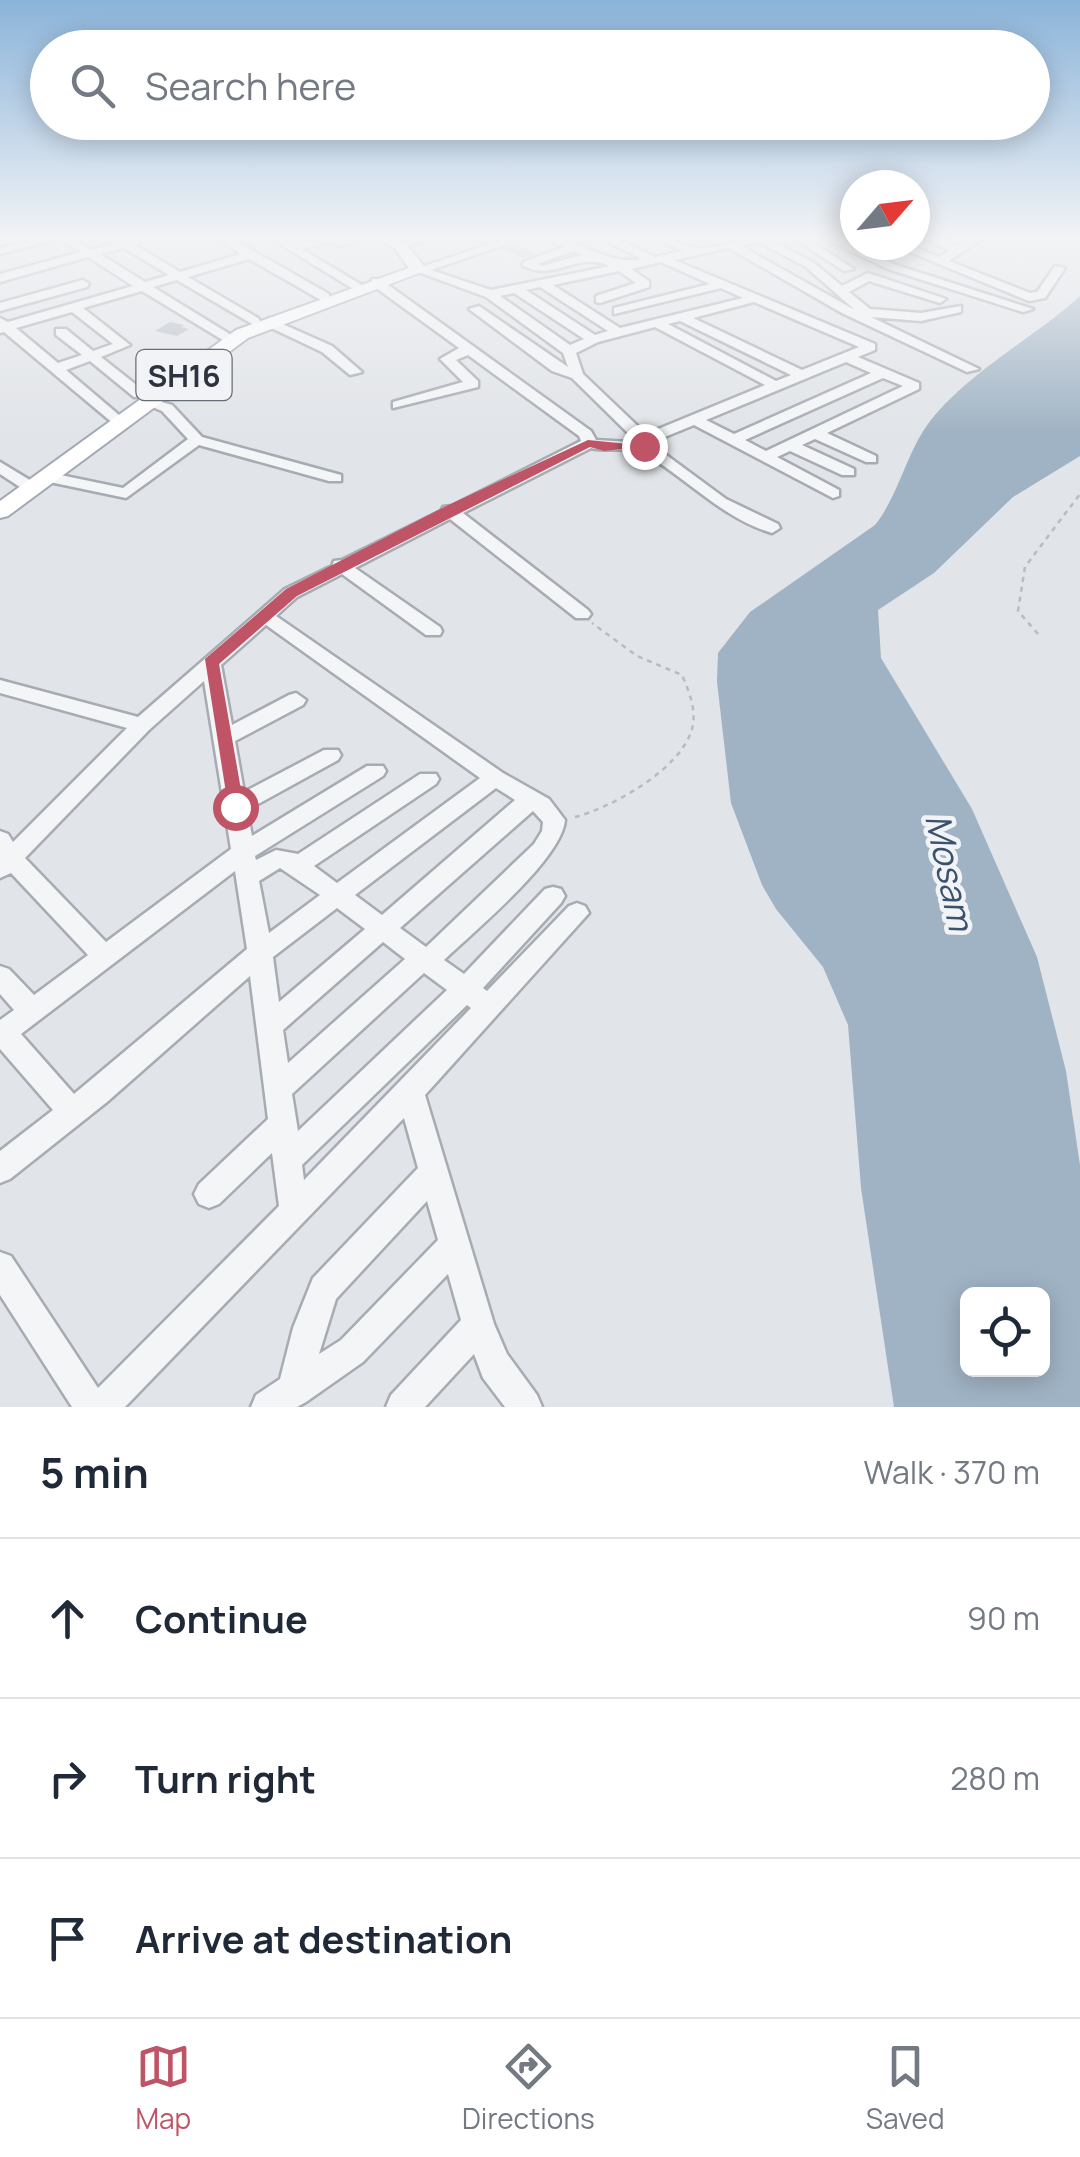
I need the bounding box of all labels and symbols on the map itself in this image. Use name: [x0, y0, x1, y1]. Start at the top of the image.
north arrow: [840, 170, 930, 260]
road number: SH16: [136, 350, 232, 400]
route end: [622, 424, 668, 470]
route start: [213, 785, 259, 831]
water label: Mosam: [914, 810, 986, 937]

